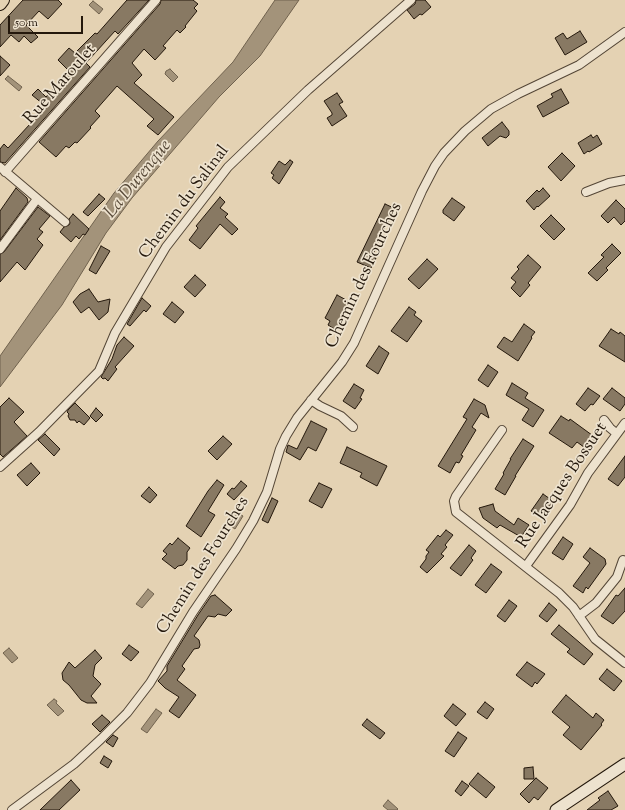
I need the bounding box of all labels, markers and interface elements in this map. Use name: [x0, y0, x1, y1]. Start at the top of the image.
scale bar: [10, 8, 85, 34]
text: 50 m: [15, 14, 38, 32]
street label: Rue Maroulet: [21, 41, 101, 129]
water label: La Durenque: [101, 136, 177, 224]
street label: Chemin du Salinal: [136, 142, 234, 264]
street label: Chemin des Fourches: [322, 200, 408, 352]
street label: Rue Jacques Bossuet: [513, 419, 613, 553]
street label: Chemin des Fourches: [153, 493, 255, 639]

